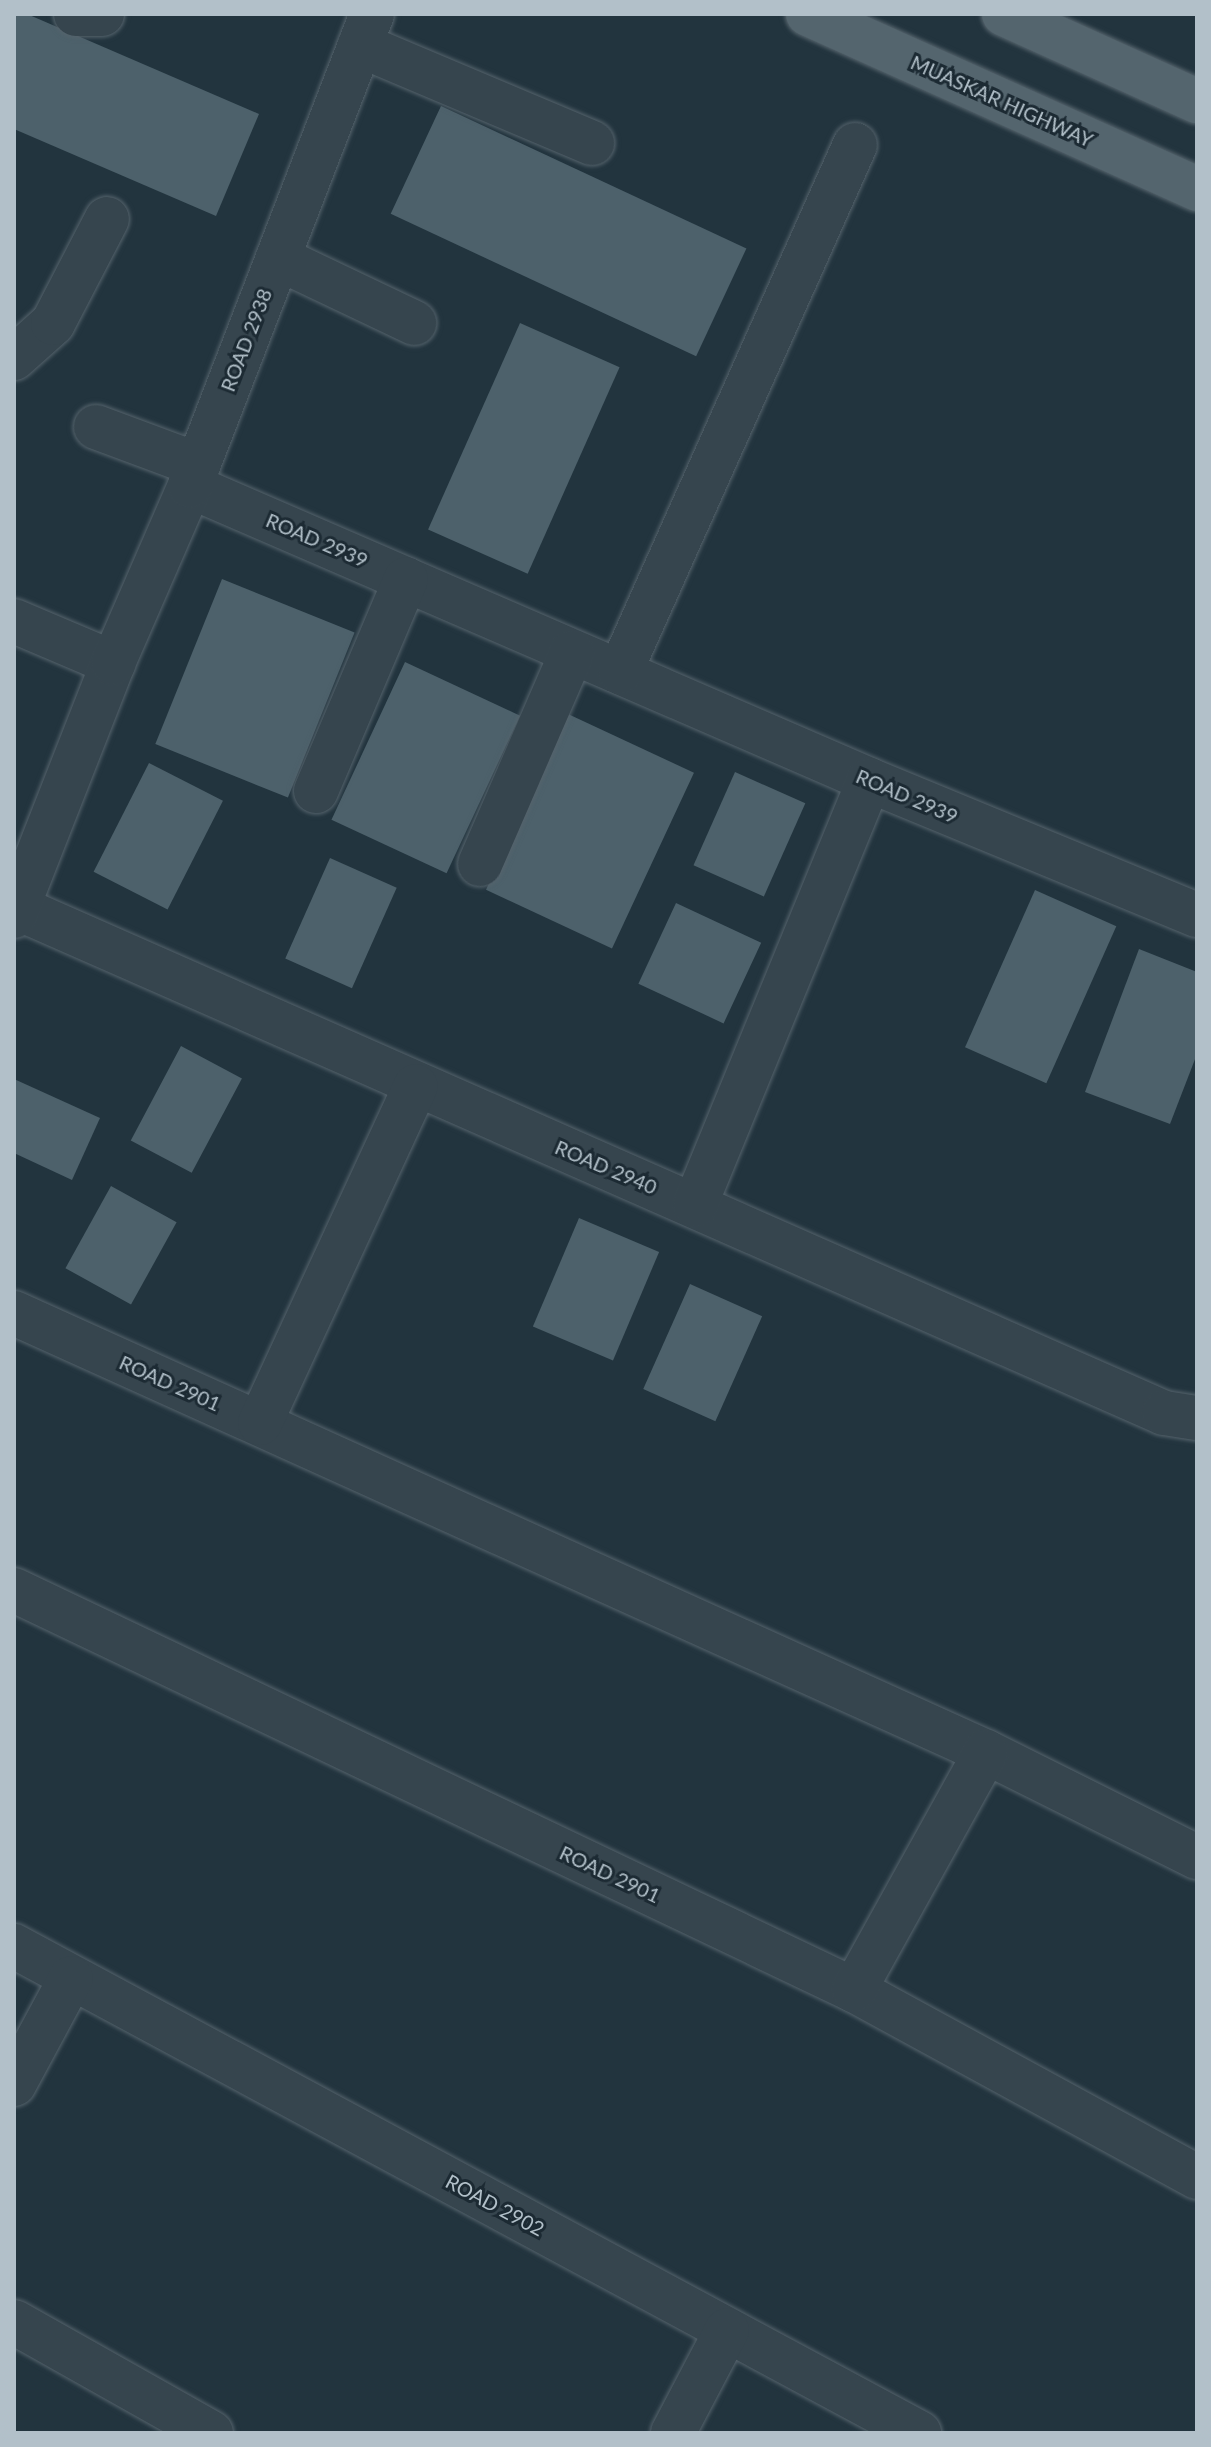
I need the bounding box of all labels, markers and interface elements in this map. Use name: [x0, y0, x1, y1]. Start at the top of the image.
street label: MUASKAR HIGHWAY: [907, 50, 1097, 152]
street label: ROAD 2938: [215, 285, 277, 395]
street label: ROAD 2939: [262, 508, 372, 572]
street label: ROAD 2939: [852, 764, 962, 828]
street label: ROAD 2940: [551, 1135, 661, 1199]
street label: ROAD 2901: [116, 1350, 224, 1416]
street label: ROAD 2901: [556, 1840, 664, 1908]
street label: ROAD 2902: [442, 2169, 548, 2241]

